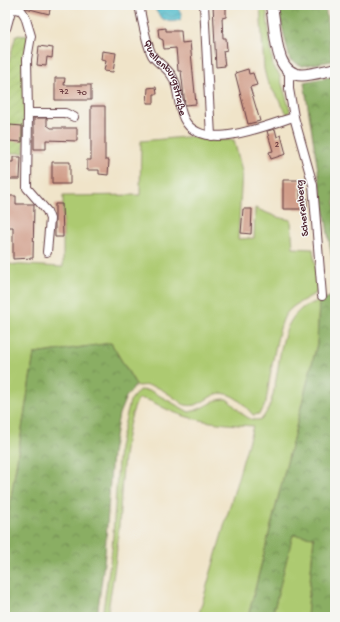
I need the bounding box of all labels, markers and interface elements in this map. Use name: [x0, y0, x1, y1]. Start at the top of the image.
street label: Quellenburgstraße: [141, 38, 188, 118]
house number: 72: [58, 87, 69, 98]
house number: 70: [76, 88, 87, 99]
house number: 2: [275, 140, 280, 151]
street label: Scherenberg: [294, 179, 312, 237]

